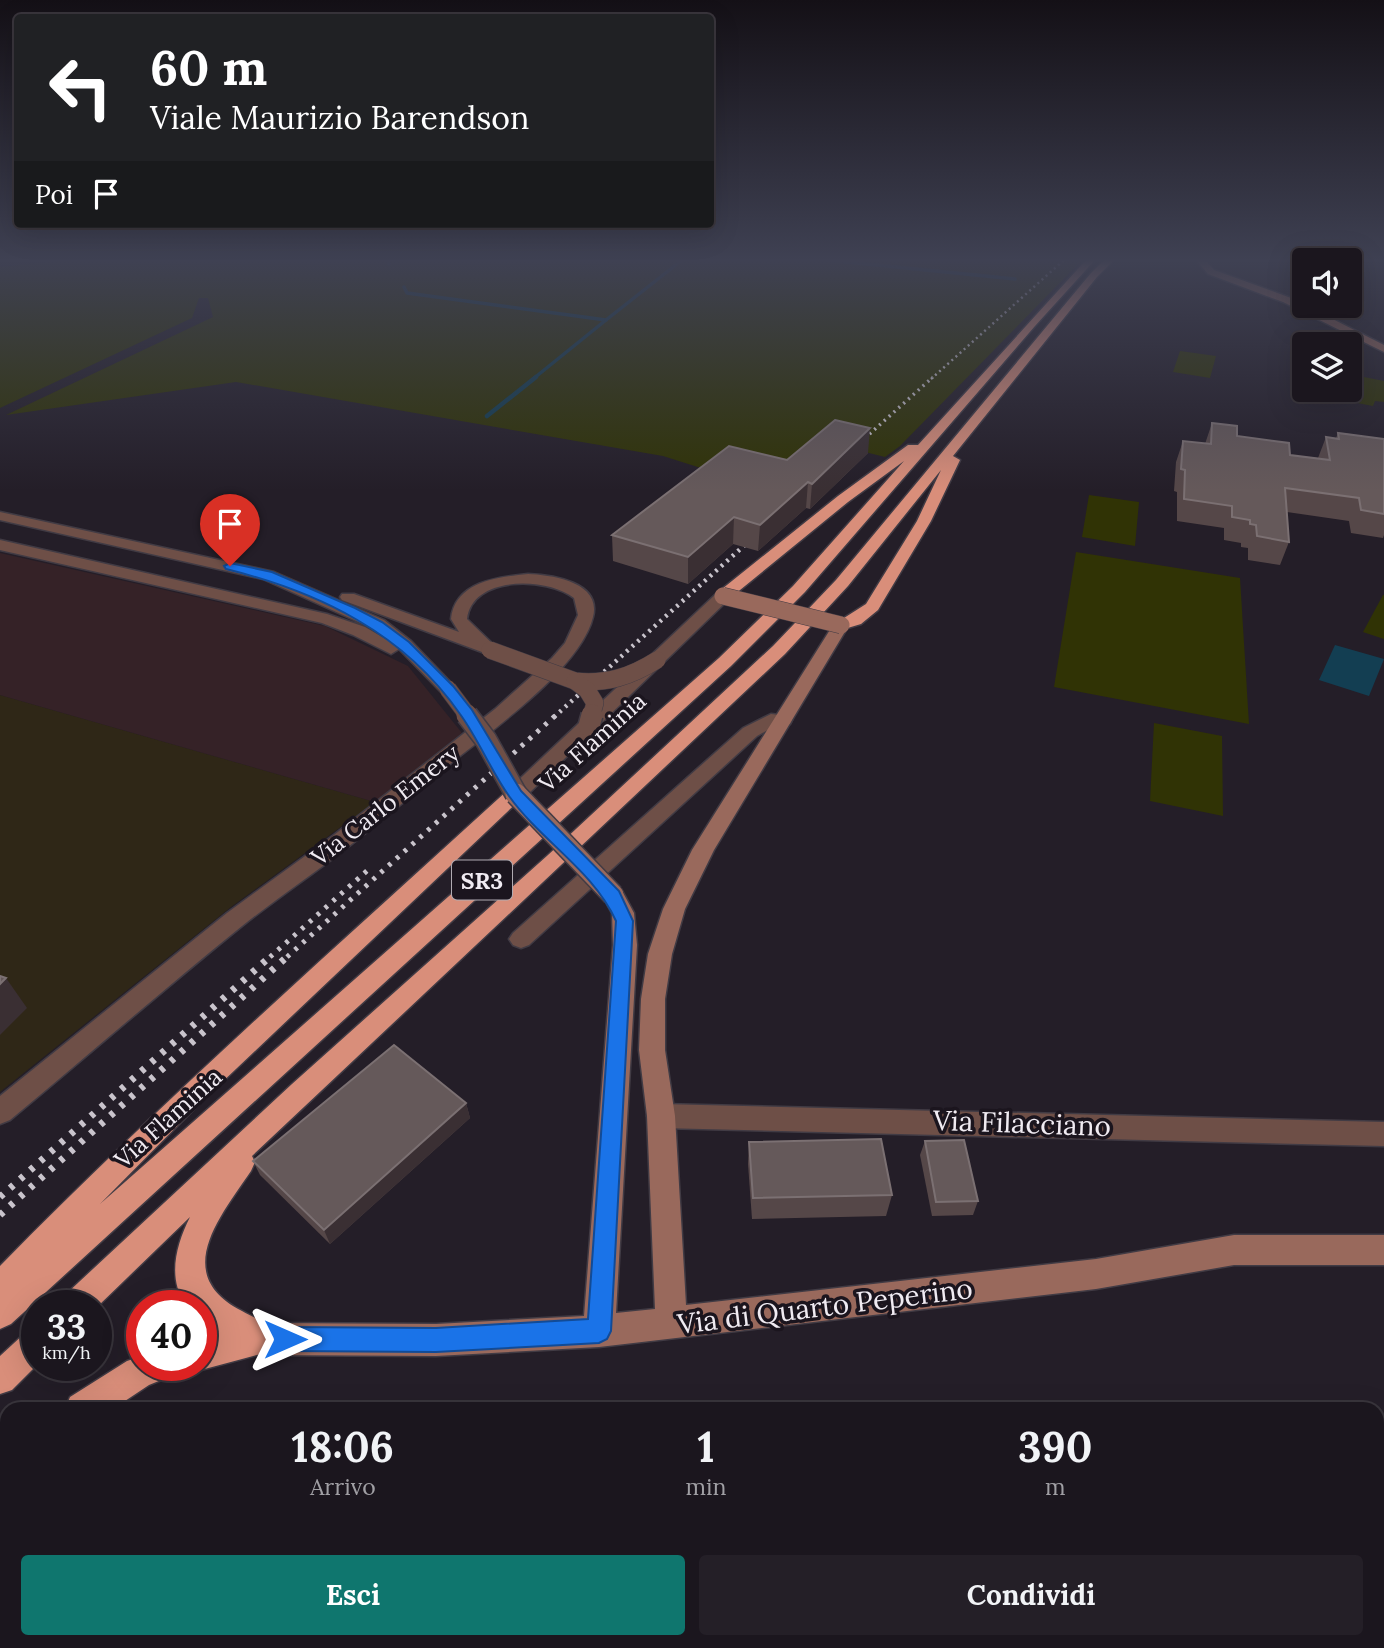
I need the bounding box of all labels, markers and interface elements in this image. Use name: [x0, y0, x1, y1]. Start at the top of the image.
text: 60 m: [150, 36, 267, 98]
icon: left: [35, 42, 126, 133]
text: Viale Maurizio Barendson: [150, 97, 529, 138]
icon: arrive: [87, 175, 125, 213]
text: Poi: [35, 178, 73, 211]
map controls: [1292, 248, 1362, 402]
button: sound: [1292, 248, 1362, 318]
button: layers: [1292, 332, 1362, 402]
pin: [200, 494, 260, 566]
icon: arrive: [211, 505, 249, 543]
street label: Via Flaminia: [531, 685, 652, 799]
street label: Via Carlo Emery: [304, 737, 466, 873]
road number: SR3: [452, 860, 512, 900]
street label: Via Flaminia: [107, 1061, 228, 1175]
street label: Via Filacciano: [931, 1102, 1112, 1144]
street label: Via di Quarto Peperino: [674, 1270, 975, 1342]
speed limit sign: 40: [126, 1290, 217, 1381]
position arrow: [248, 1302, 322, 1376]
text: 33: [47, 1304, 86, 1349]
text: km/h: [42, 1341, 91, 1364]
text: 18:06: [292, 1420, 394, 1474]
text: 1: [697, 1420, 715, 1474]
text: 390: [1018, 1420, 1092, 1474]
text: Arrivo: [310, 1472, 376, 1501]
text: min: [685, 1472, 726, 1501]
text: m: [1045, 1472, 1066, 1501]
button: Esci: [21, 1555, 685, 1635]
button: Condividi: [699, 1555, 1363, 1635]

